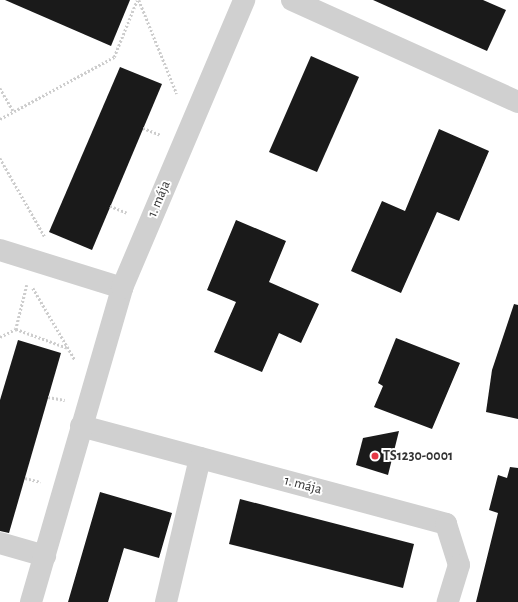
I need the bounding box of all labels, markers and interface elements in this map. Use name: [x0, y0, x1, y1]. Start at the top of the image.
street label: 1. mája: [144, 178, 174, 220]
place label: TS1230-0001: [383, 448, 453, 464]
marker: TS1230-0001: [370, 451, 380, 461]
street label: 1. mája: [282, 472, 324, 498]

